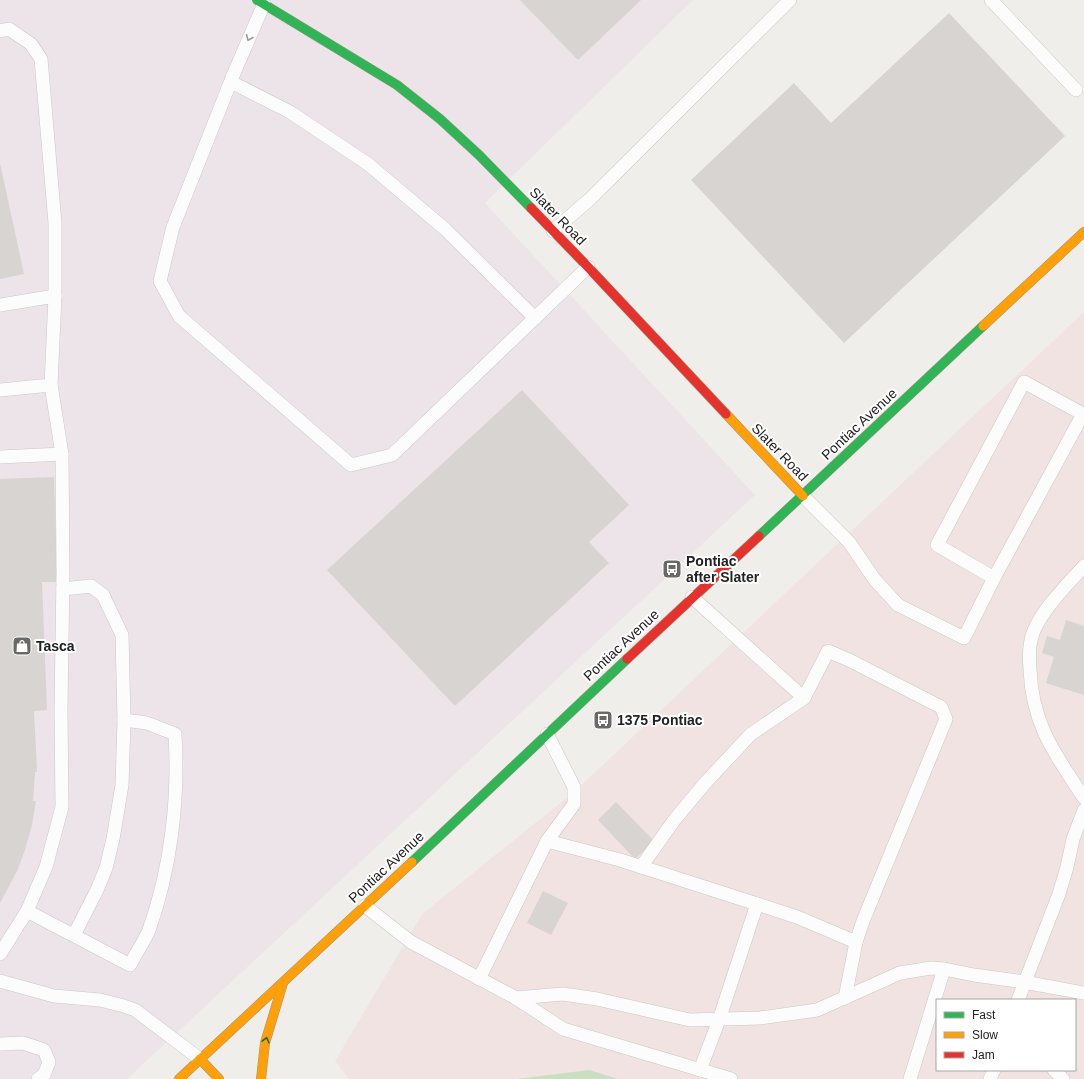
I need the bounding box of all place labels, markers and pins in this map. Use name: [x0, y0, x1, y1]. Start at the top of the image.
place label: Pontiac after Slater: [686, 553, 760, 585]
bus stop icon: Pontiac after Slater: [661, 558, 683, 580]
shop icon: Tasca: [11, 635, 33, 657]
place label: Tasca: [36, 638, 75, 654]
bus stop icon: 1375 Pontiac: [592, 709, 614, 731]
place label: 1375 Pontiac: [617, 712, 703, 728]

